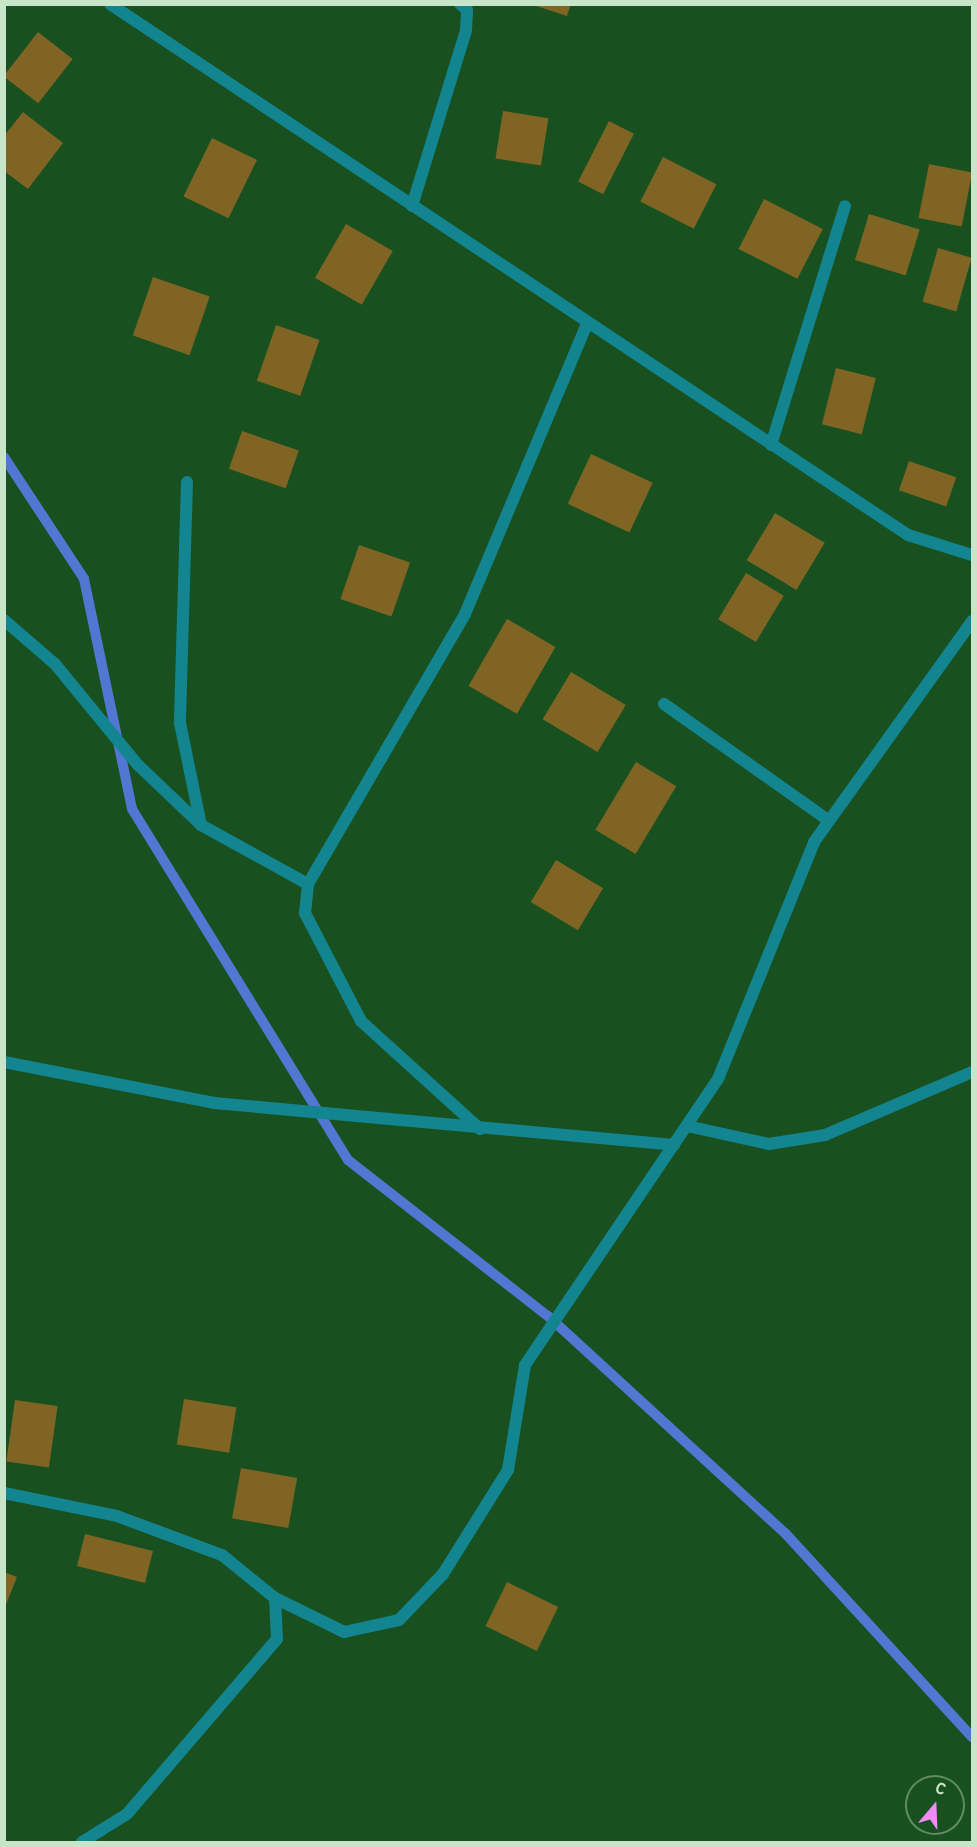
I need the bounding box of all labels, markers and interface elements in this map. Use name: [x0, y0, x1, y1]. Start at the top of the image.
north arrow: [905, 1775, 965, 1835]
text: С: [932, 1779, 948, 1801]

